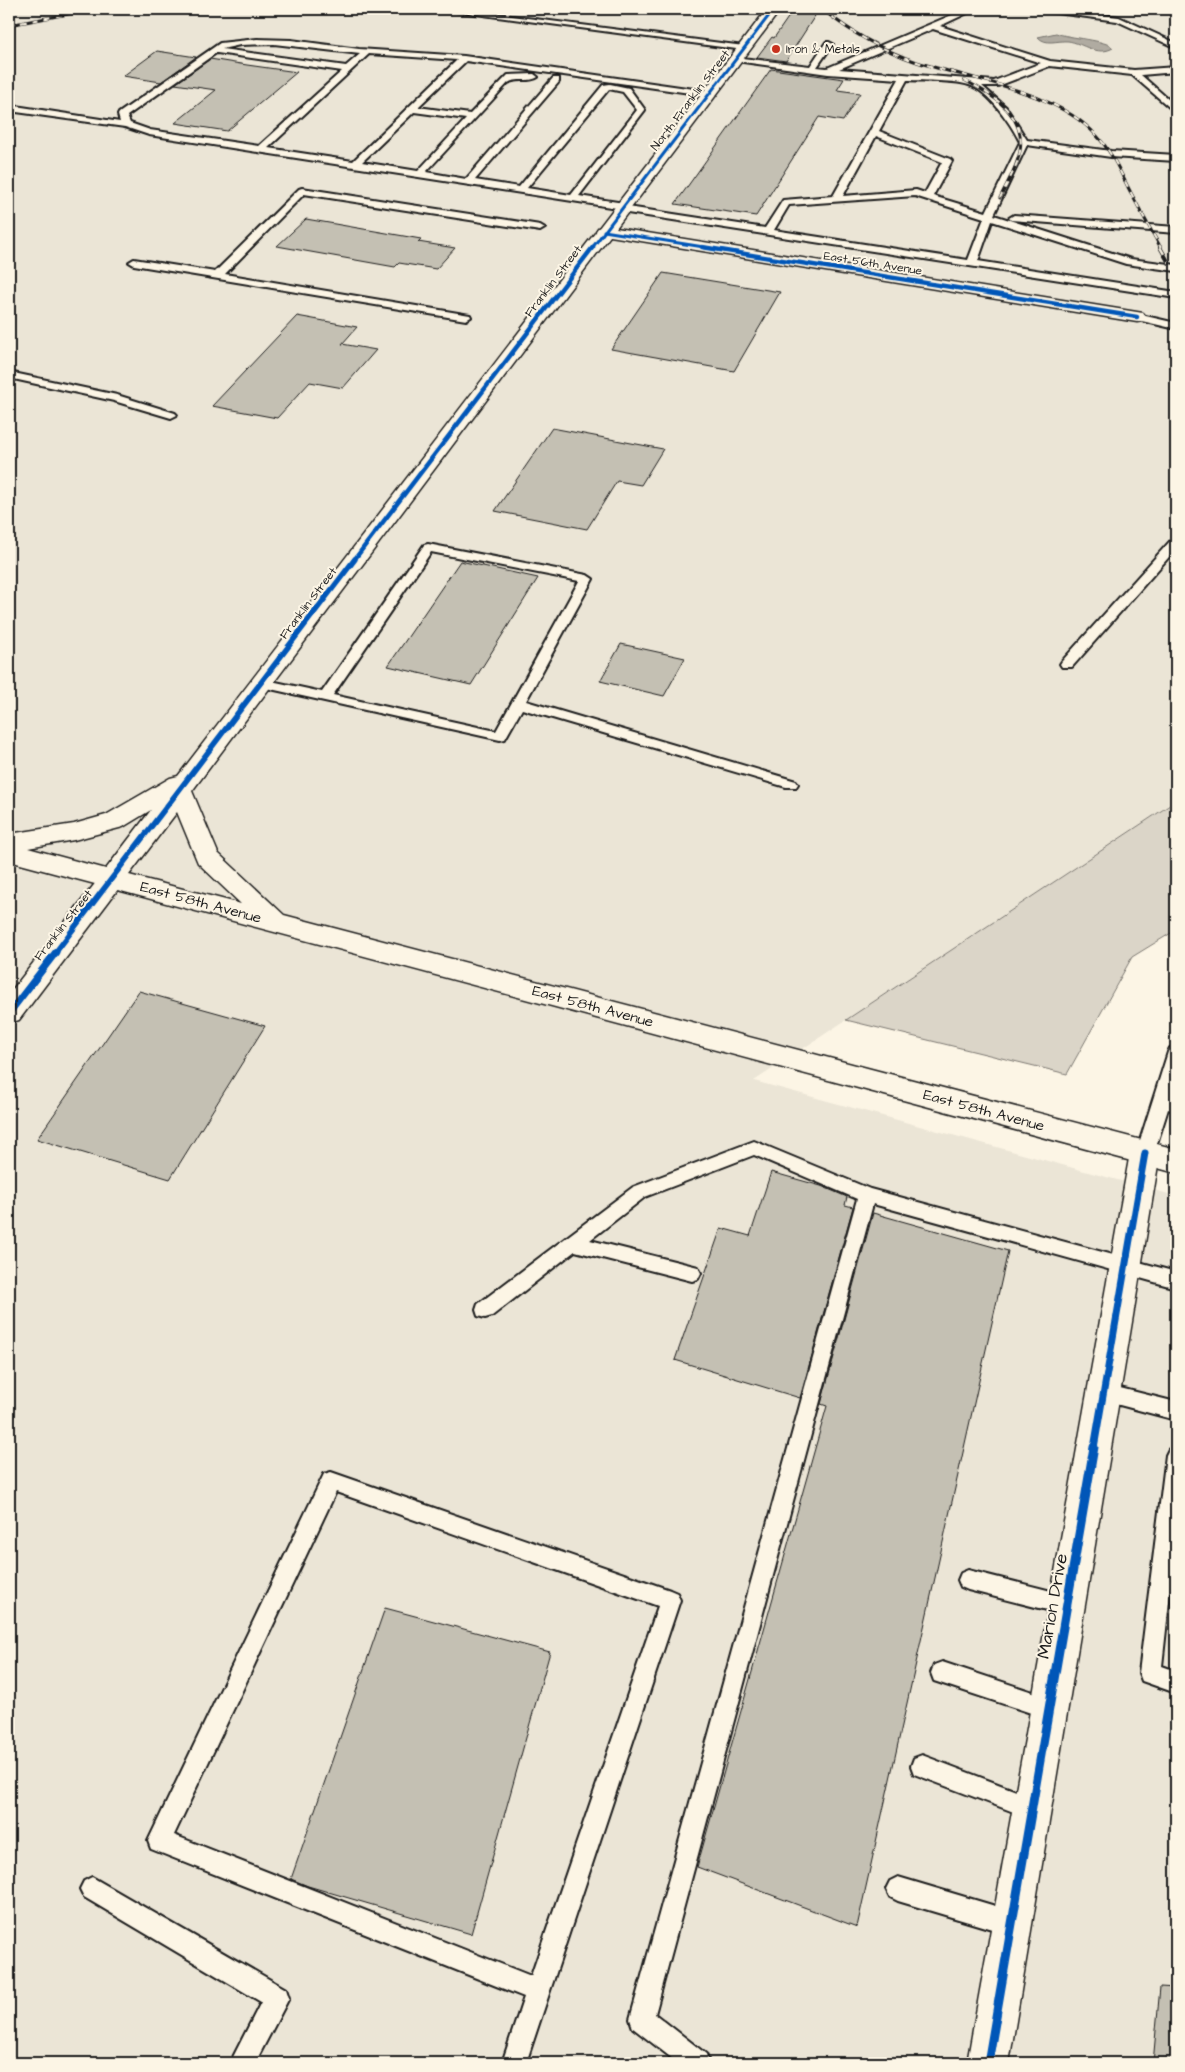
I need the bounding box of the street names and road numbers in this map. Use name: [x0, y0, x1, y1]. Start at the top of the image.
street label: North Franklin Street: [647, 46, 734, 154]
street label: Franklin Street: [521, 242, 586, 321]
street label: East 56th Avenue: [822, 247, 924, 280]
street label: Franklin Street: [276, 564, 341, 643]
street label: East 58th Avenue: [138, 876, 264, 929]
street label: Franklin Street: [30, 886, 97, 964]
street label: East 58th Avenue: [530, 980, 656, 1033]
street label: East 58th Avenue: [921, 1084, 1047, 1137]
street label: Marion Drive: [1031, 1551, 1074, 1661]

